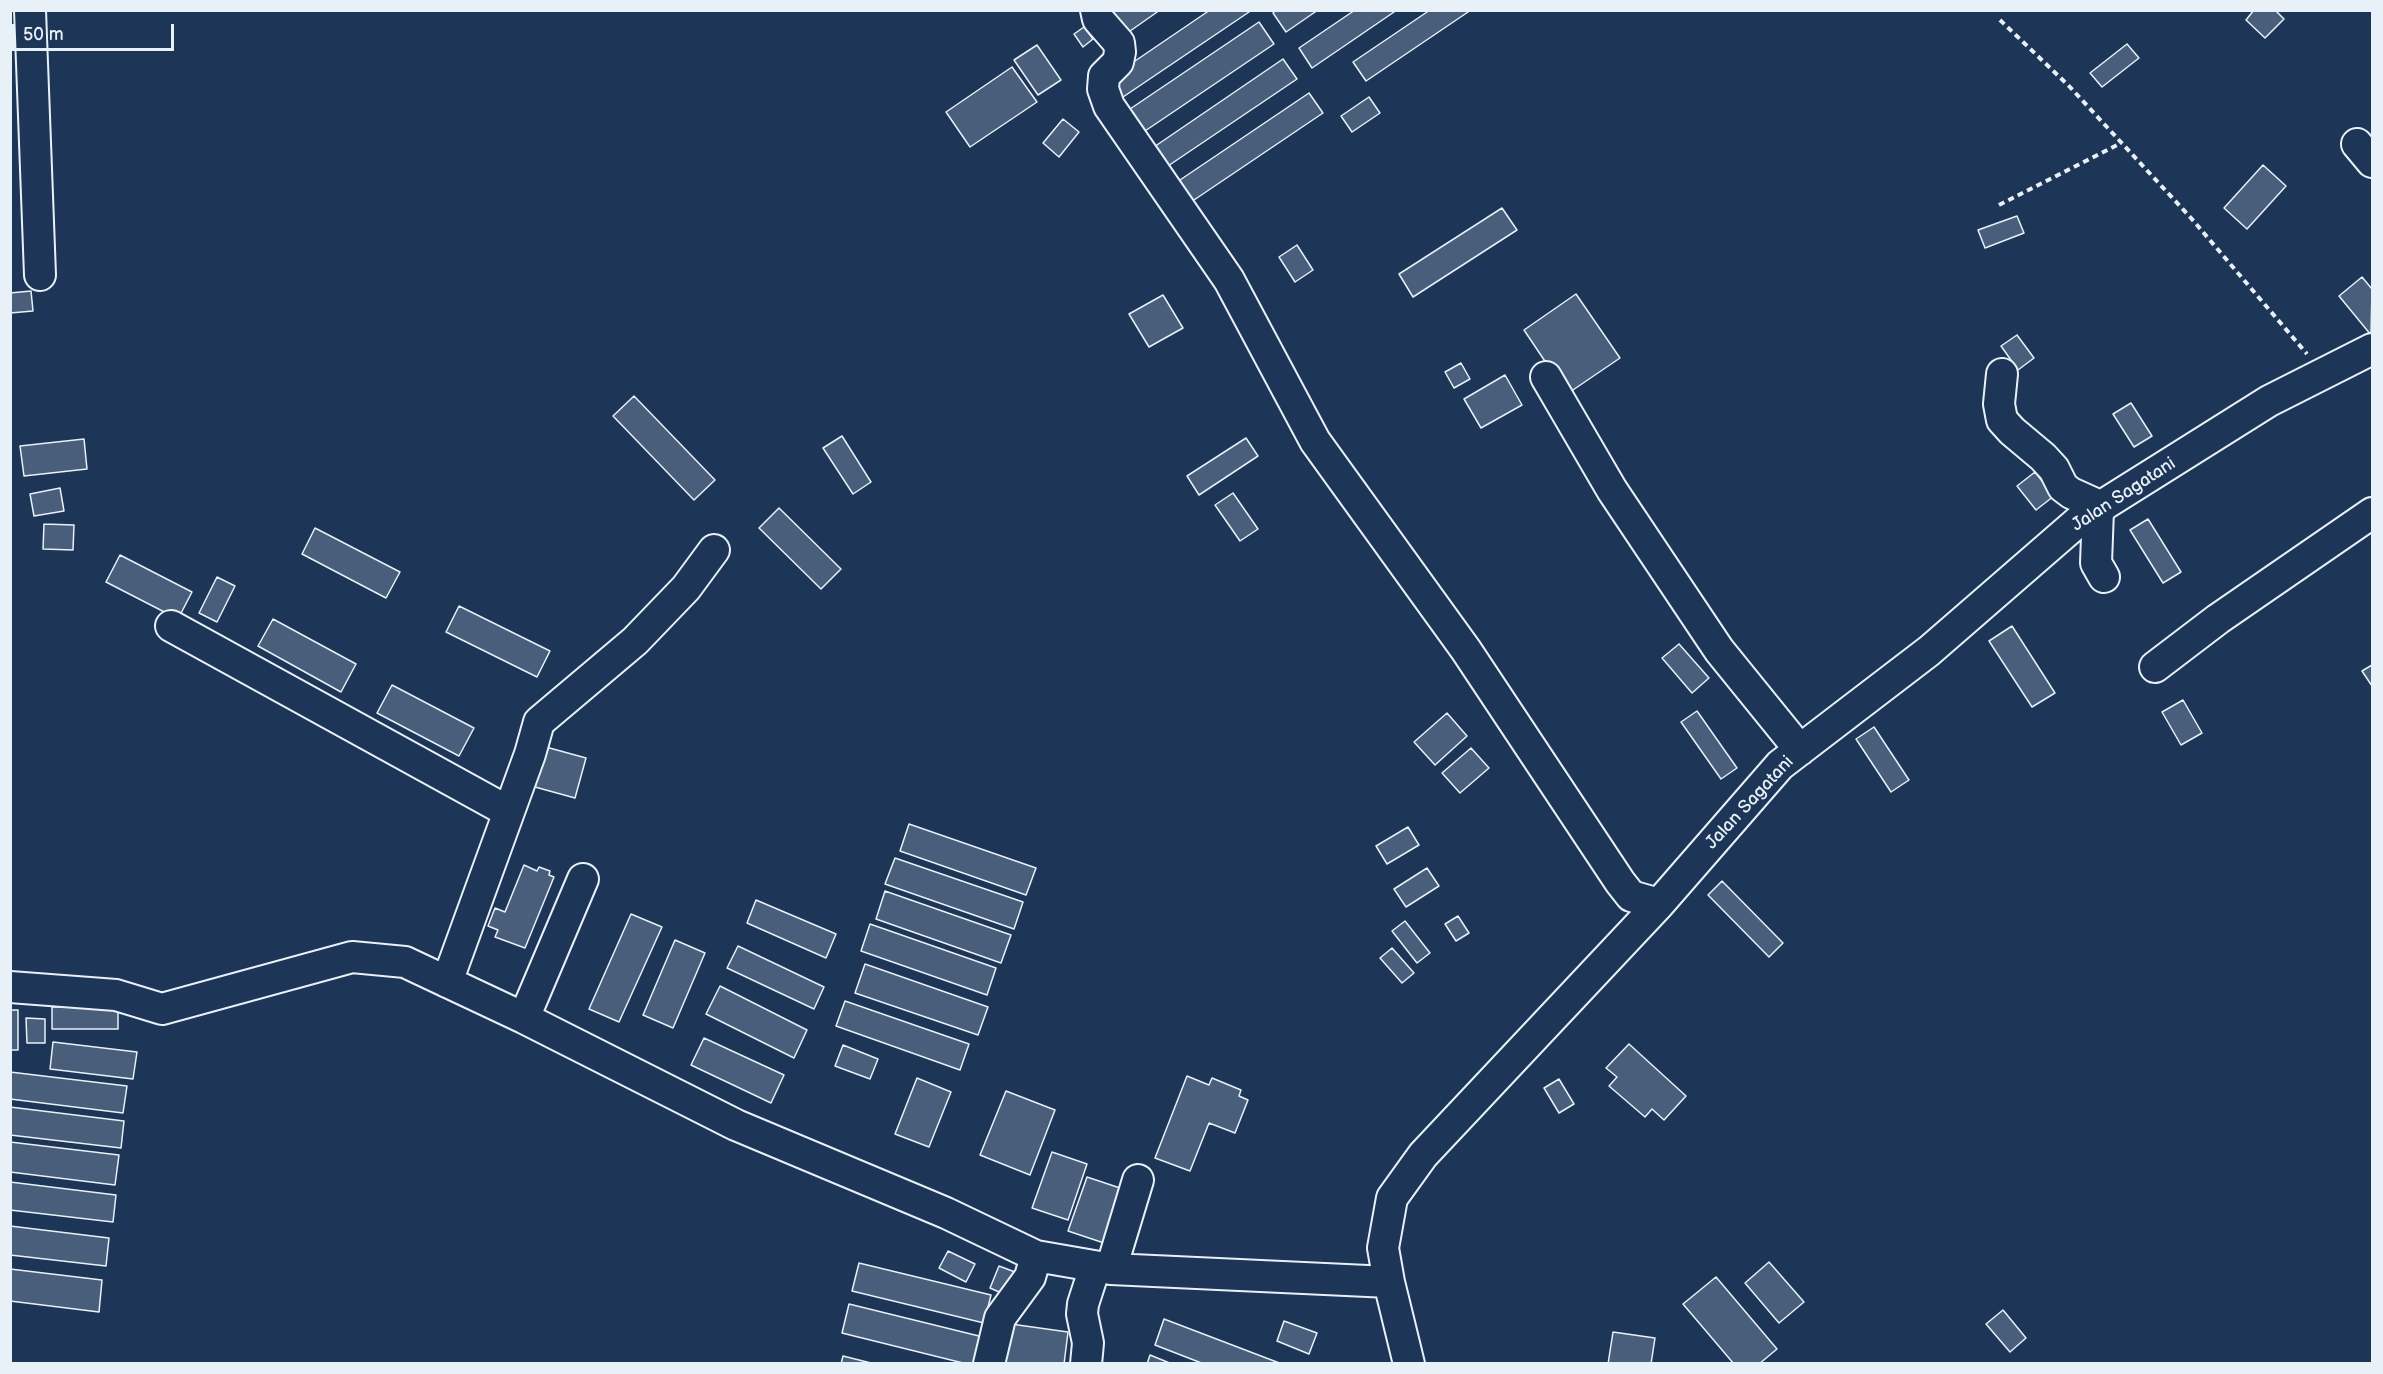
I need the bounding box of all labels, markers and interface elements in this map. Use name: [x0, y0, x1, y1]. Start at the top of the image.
scale bar: [15, 12, 177, 50]
text: 50 m: [23, 24, 64, 45]
street label: Jalan Sagatani: [2068, 453, 2180, 537]
street label: Jalan Sagatani: [1701, 752, 1799, 854]

